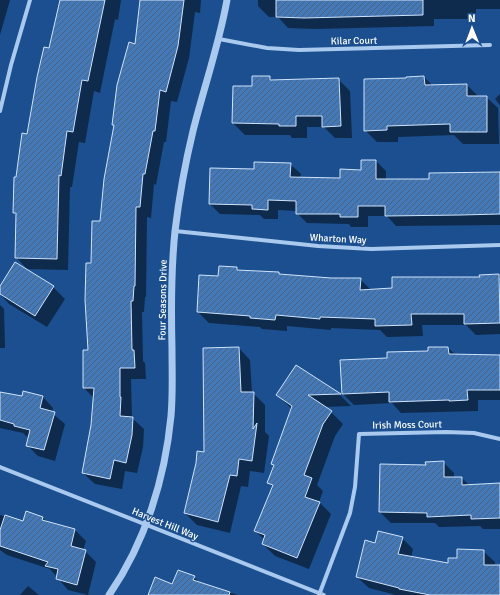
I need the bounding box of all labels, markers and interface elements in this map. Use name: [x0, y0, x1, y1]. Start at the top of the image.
north arrow: [452, 8, 492, 48]
text: N: [468, 12, 476, 25]
street label: Kilar Court: [331, 35, 378, 47]
street label: Wharton Way: [309, 232, 367, 246]
street label: Four Seasons Drive: [156, 259, 170, 341]
street label: Irish Moss Court: [372, 418, 442, 432]
street label: Harvest Hill Way: [130, 505, 200, 543]

